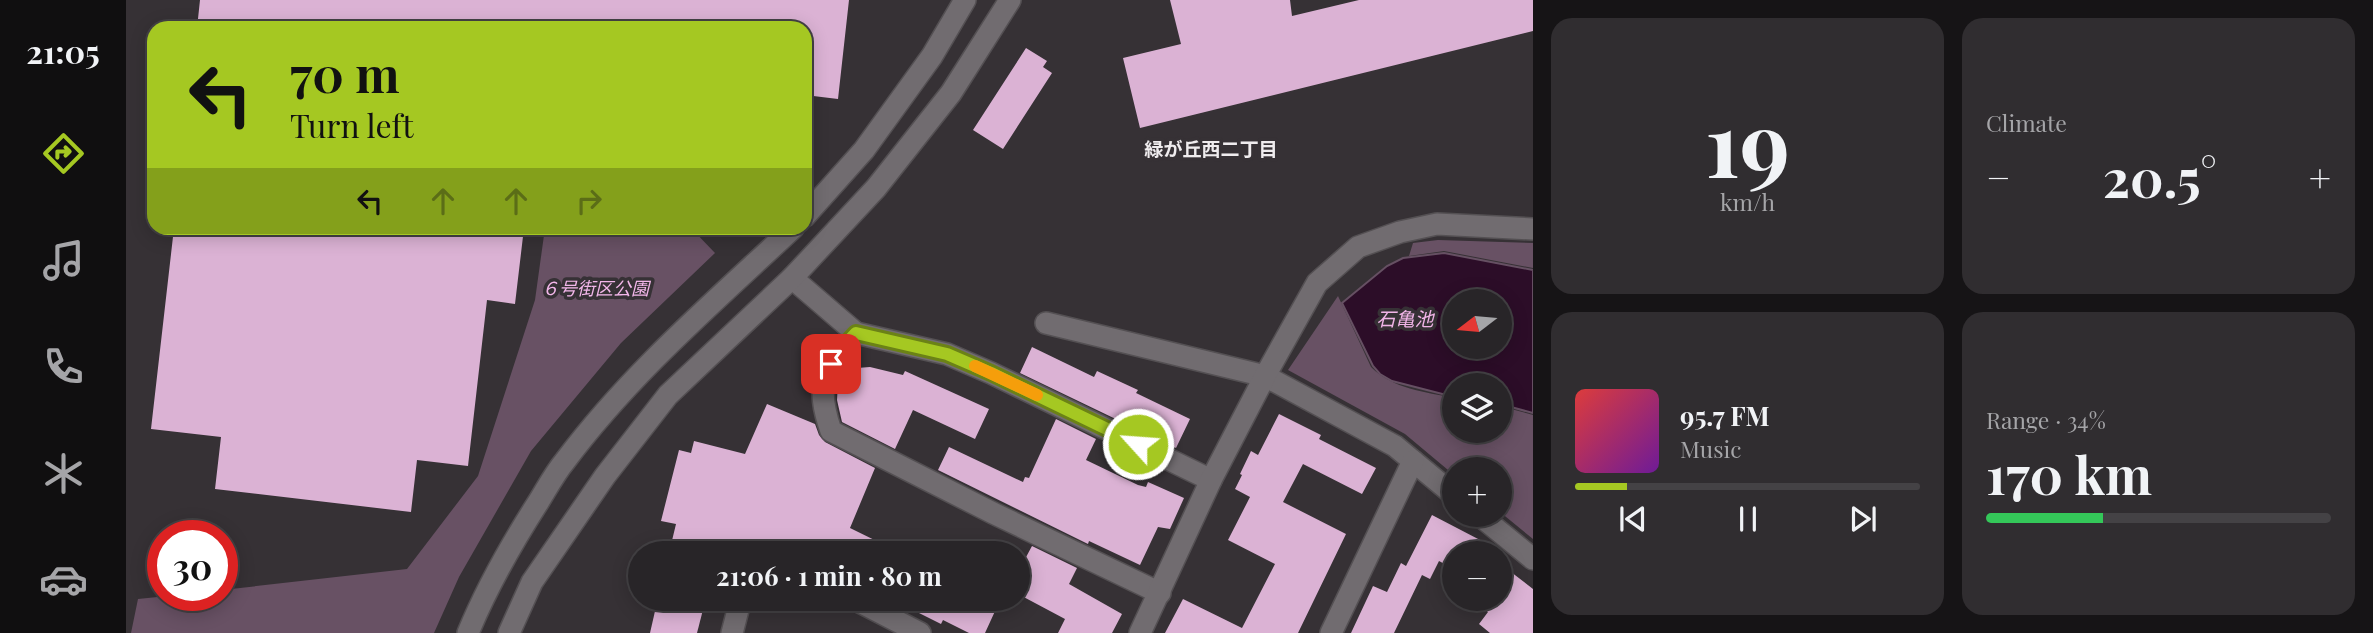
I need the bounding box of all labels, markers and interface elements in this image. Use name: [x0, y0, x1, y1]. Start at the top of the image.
text: 21:05: [26, 29, 100, 72]
text: 70 m: [290, 40, 400, 105]
icon: left: [175, 49, 266, 140]
text: 19: [1705, 80, 1790, 201]
text: Turn left: [290, 103, 414, 146]
text: Climate: [1986, 107, 2067, 138]
icon: directions: [39, 129, 88, 178]
district label: 緑が丘西二丁目: [1144, 135, 1278, 161]
text: 20.5°: [2103, 142, 2217, 211]
text: −: [1986, 151, 2011, 202]
text: +: [2309, 151, 2331, 202]
icon: left: [351, 182, 389, 220]
icon: ahead: [424, 182, 462, 220]
icon: ahead: [497, 182, 535, 220]
icon: right: [570, 182, 608, 220]
text: km/h: [1720, 186, 1775, 217]
icon: music: [39, 236, 88, 285]
park label: ６号街区公園: [541, 276, 652, 300]
north arrow: [1442, 289, 1512, 359]
map controls: [1442, 289, 1512, 611]
water label: 石亀池: [1376, 305, 1435, 331]
pin: [801, 334, 861, 394]
icon: phone: [39, 342, 88, 391]
icon: arrive: [812, 345, 850, 383]
button: layers: [1442, 373, 1512, 443]
text: 95.7 FM: [1680, 398, 1770, 433]
text: Range · 34%: [1986, 404, 2106, 435]
position arrow: [1101, 407, 1175, 481]
text: Music: [1680, 433, 1741, 464]
text: 170 km: [1986, 439, 2152, 508]
icon: climate: [39, 449, 88, 498]
button: +: [1442, 457, 1512, 527]
icon: previous: [1614, 500, 1652, 538]
icon: pause: [1729, 500, 1767, 538]
icon: next: [1844, 500, 1882, 538]
speed limit sign: 30: [147, 520, 238, 611]
button: −: [1442, 541, 1512, 611]
icon: car: [39, 555, 88, 604]
text: 21:06 · 1 min · 80 m: [716, 558, 942, 593]

